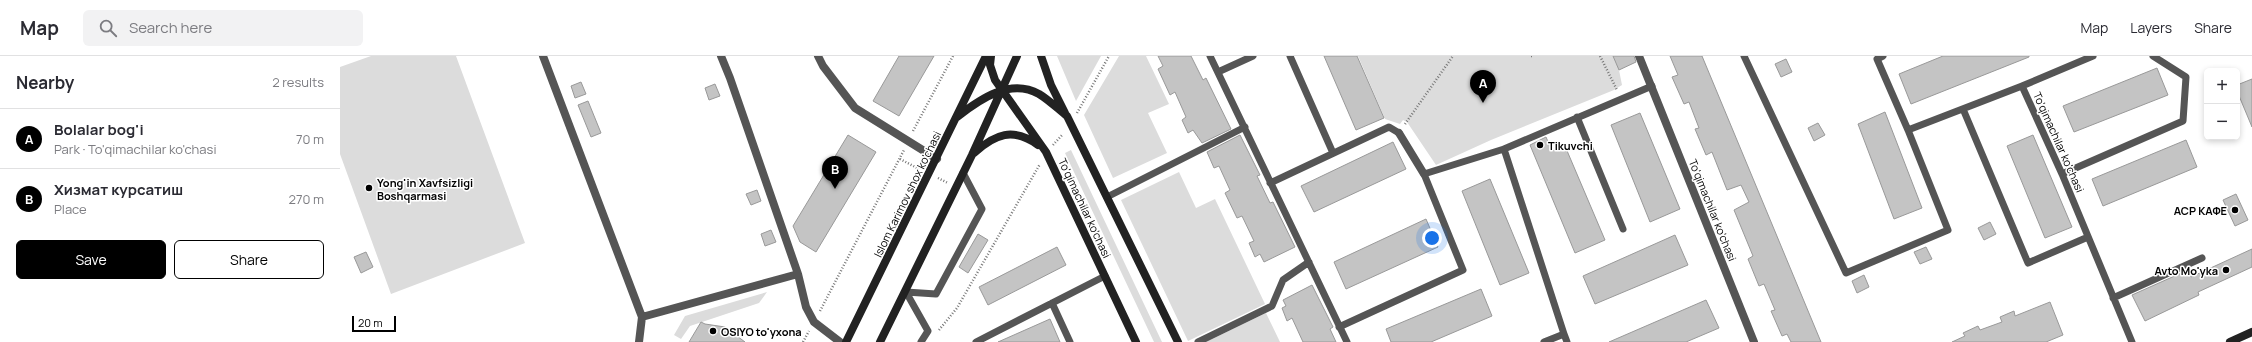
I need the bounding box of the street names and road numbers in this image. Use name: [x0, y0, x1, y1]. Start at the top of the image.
street label: To'qimachilar ko'chasi: [2030, 89, 2088, 195]
street label: Islom Karimov shox ko'chasi: [870, 129, 944, 259]
street label: To'qimachilar ko'chasi: [1055, 156, 1115, 260]
street label: To'qimachilar ko'chasi: [1686, 157, 1740, 263]

